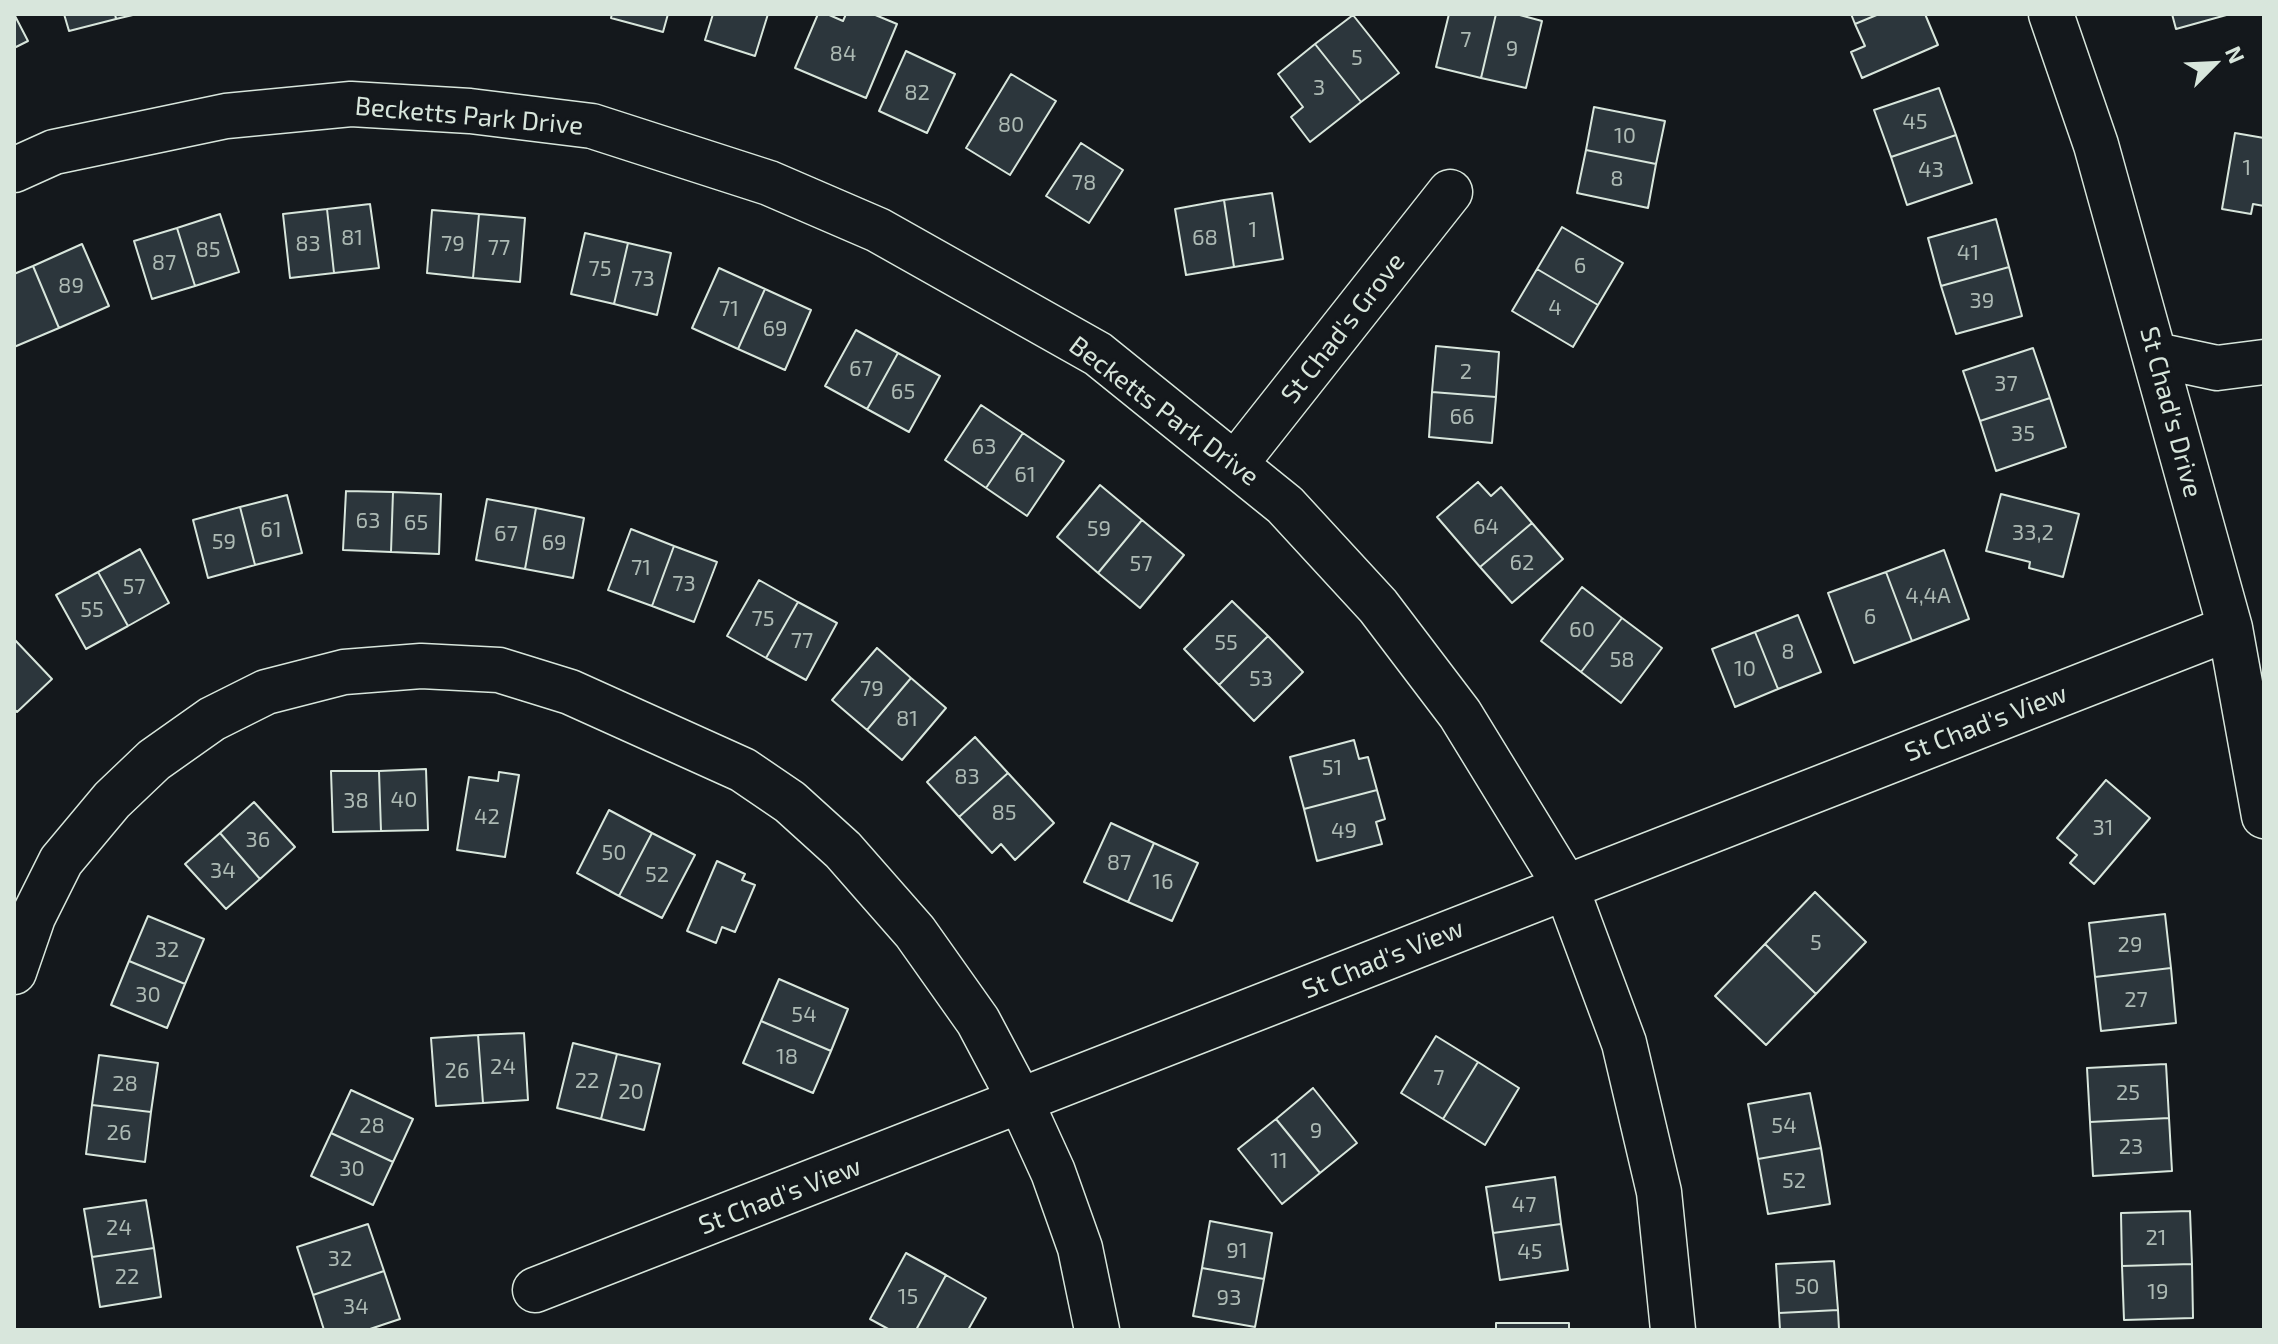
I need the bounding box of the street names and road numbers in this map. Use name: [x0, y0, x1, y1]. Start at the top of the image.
street label: Becketts Park Drive: [354, 90, 584, 142]
street label: St Chad's Grove: [1275, 247, 1411, 409]
street label: St Chad's Drive: [2133, 323, 2209, 501]
street label: Becketts Park Drive: [1063, 330, 1265, 492]
street label: St Chad's View: [1900, 678, 2072, 768]
street label: St Chad's View: [1298, 912, 1468, 1006]
street label: St Chad's View: [694, 1151, 866, 1241]

